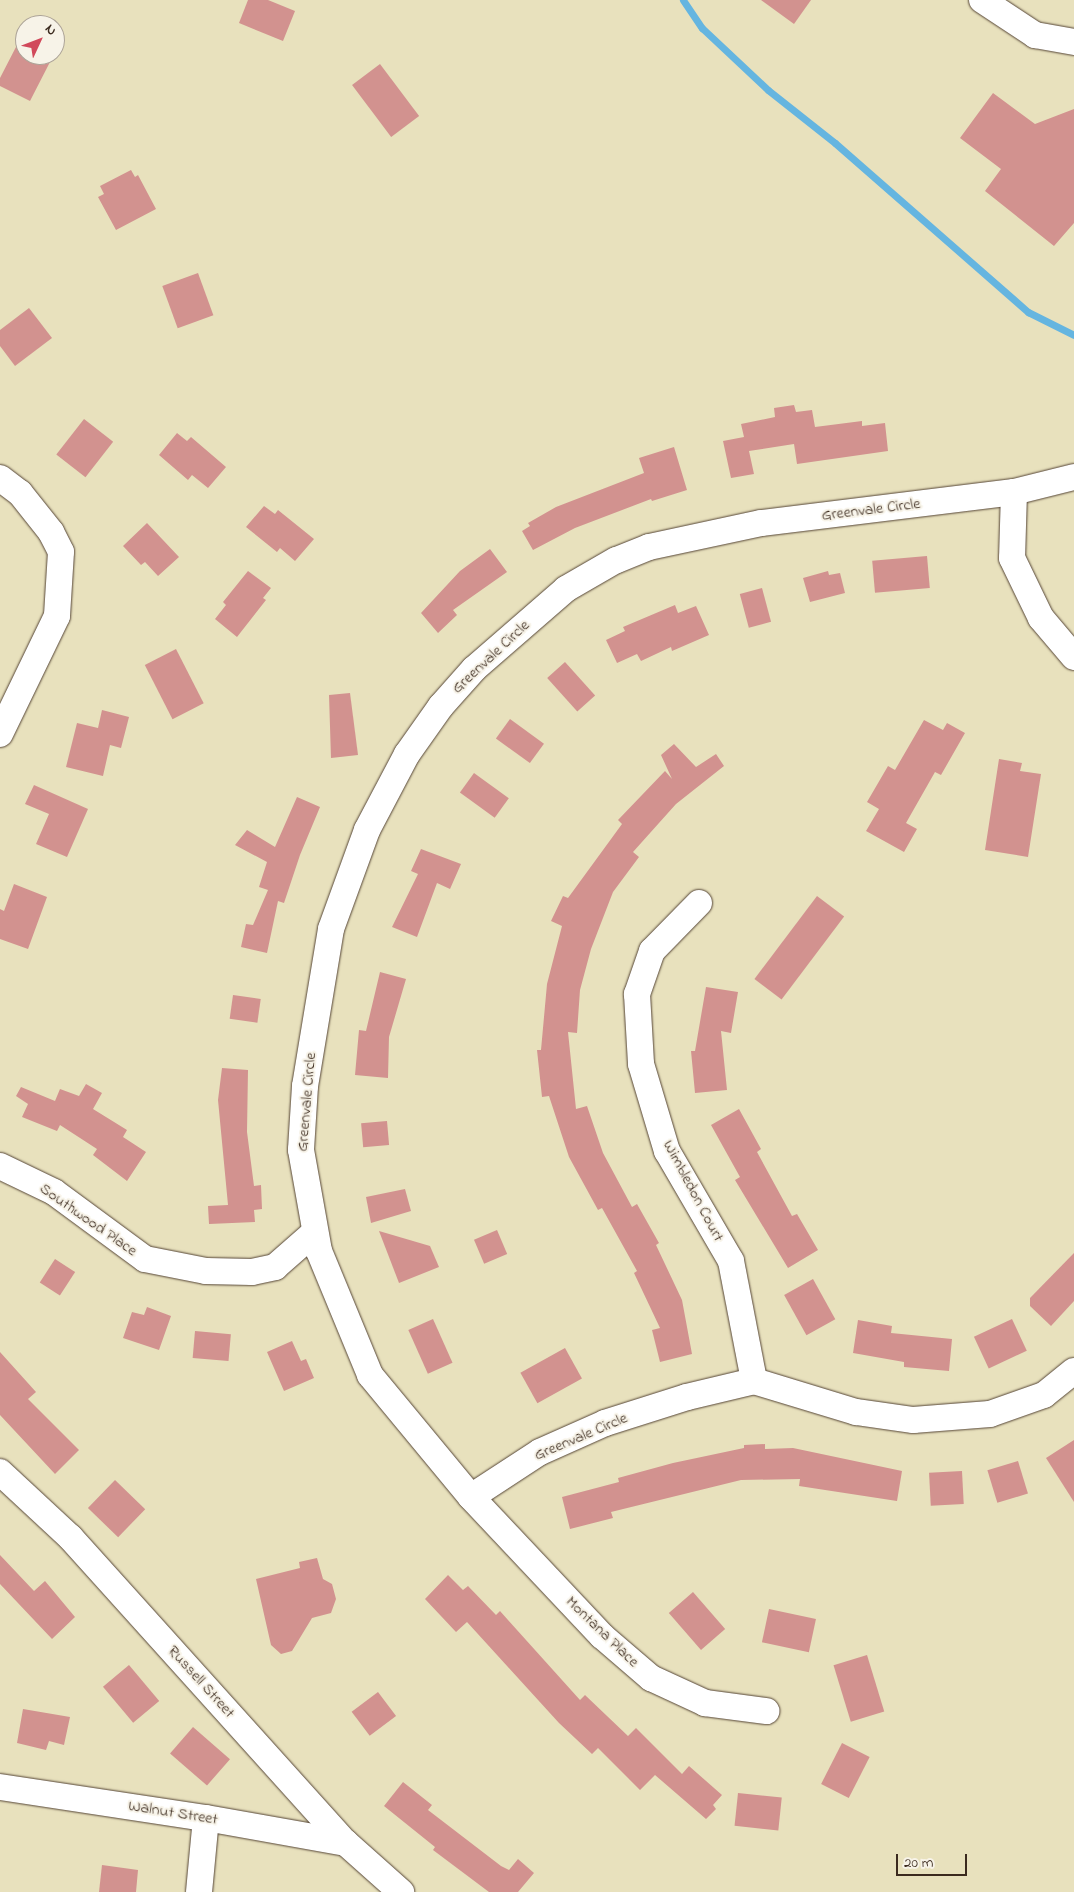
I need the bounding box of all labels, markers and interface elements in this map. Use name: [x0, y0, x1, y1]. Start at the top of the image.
north arrow: [15, 15, 65, 65]
text: N: [40, 19, 62, 41]
street label: Greenvale Circle: [820, 494, 922, 526]
street label: Greenvale Circle: [448, 616, 534, 698]
street label: Greenvale Circle: [293, 1052, 321, 1152]
street label: Wimbledon Court: [658, 1137, 728, 1245]
street label: Southwood Place: [36, 1179, 140, 1261]
street label: Greenvale Circle: [531, 1409, 631, 1465]
street label: Montana Place: [561, 1592, 643, 1672]
street label: Russell Street: [163, 1642, 239, 1722]
street label: Walnut Street: [127, 1796, 219, 1830]
scale bar: [899, 1844, 970, 1876]
text: 20 m: [904, 1852, 933, 1874]

